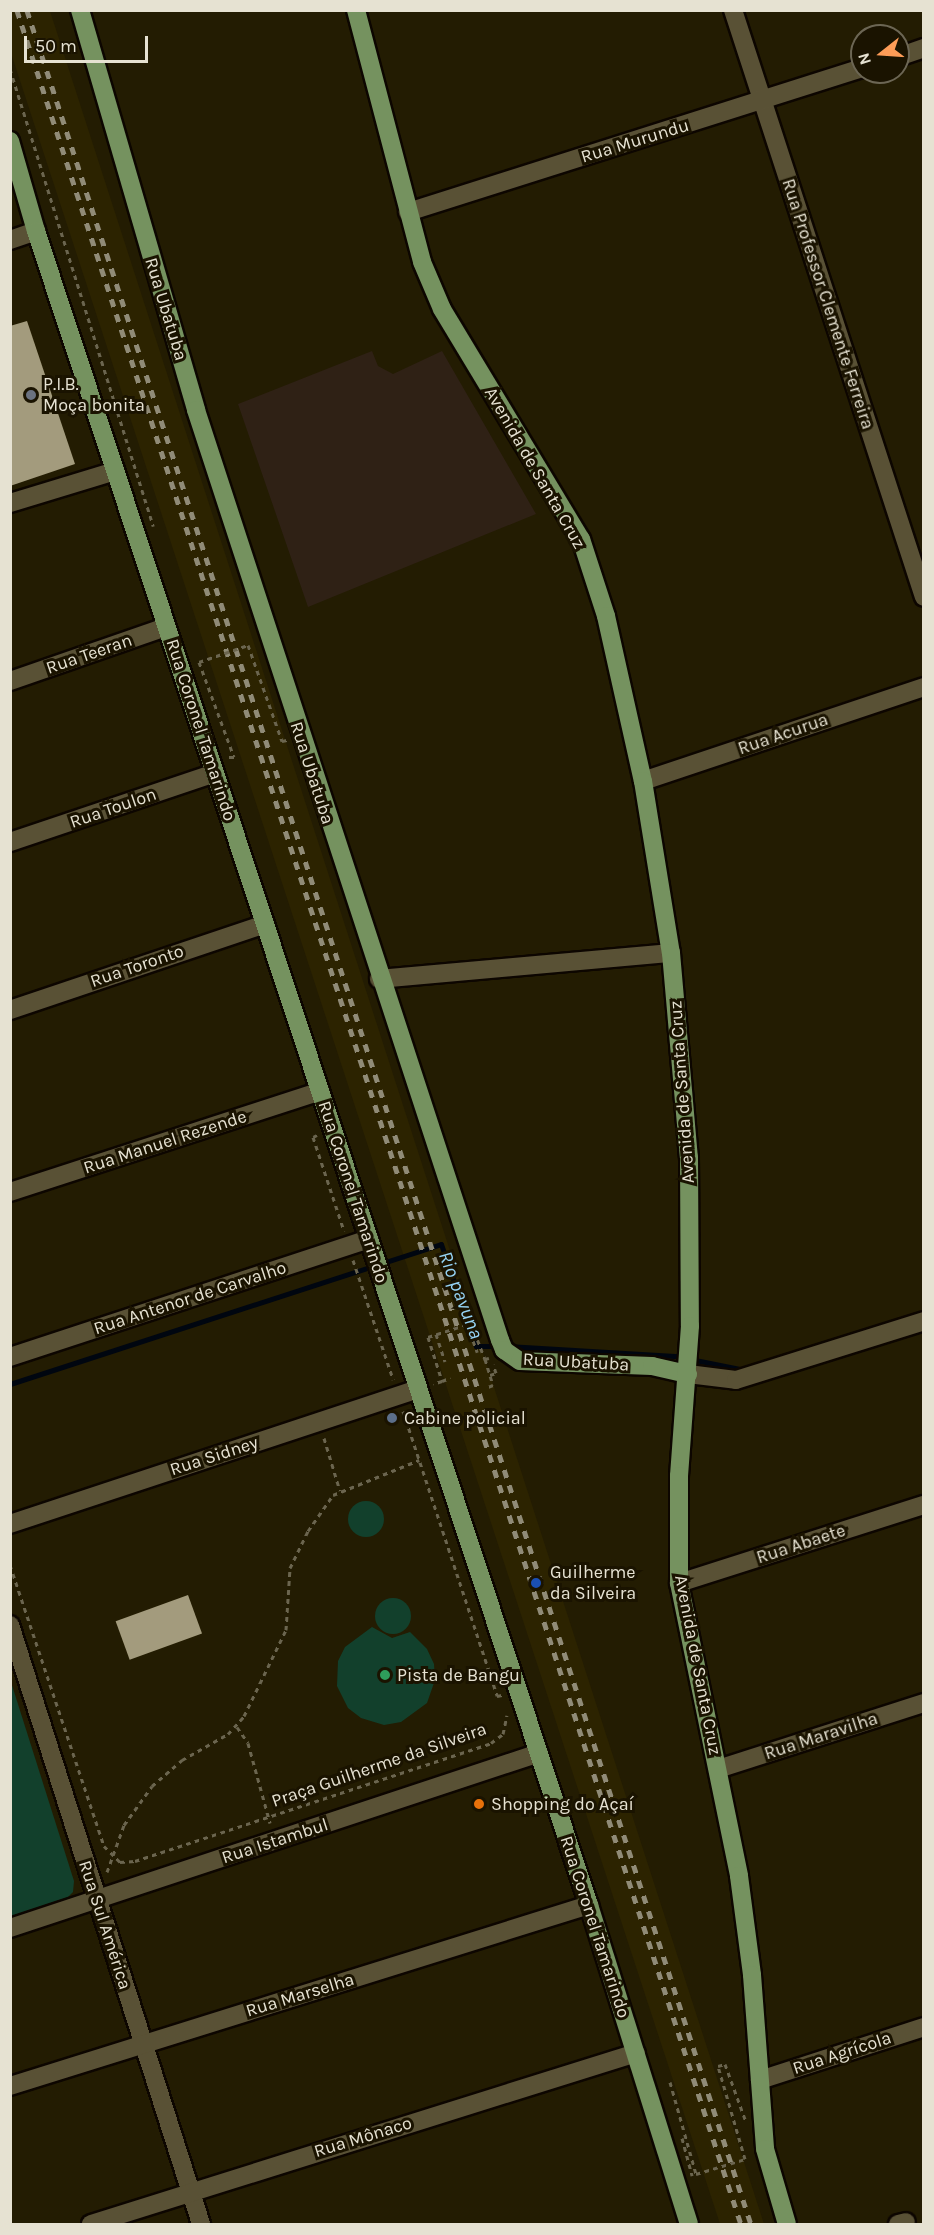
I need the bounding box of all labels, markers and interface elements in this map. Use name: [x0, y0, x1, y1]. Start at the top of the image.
scale bar: [27, 24, 152, 62]
north arrow: [850, 24, 910, 84]
text: 50 m: [35, 35, 77, 57]
text: N: [853, 51, 875, 67]
street label: Rua Murundu: [578, 114, 692, 168]
street label: Rua Professor Clemente Ferreira: [777, 176, 879, 432]
street label: Rua Ubatuba: [140, 255, 192, 363]
place label: P.I.B. Moça bonita: [43, 374, 145, 416]
street label: Avenida de Santa Cruz: [480, 383, 590, 553]
marker: P.I.B. Moça bonita: [24, 388, 38, 402]
street label: Rua Teeran: [43, 629, 135, 679]
street label: Rua Coronel Tamarindo: [161, 636, 241, 824]
street label: Rua Acurua: [735, 708, 831, 760]
street label: Rua Ubatuba: [285, 719, 339, 827]
street label: Rua Toulon: [67, 783, 159, 833]
street label: Rua Toronto: [87, 940, 187, 992]
street label: Avenida de Santa Cruz: [665, 1000, 699, 1184]
street label: Rua Coronel Tamarindo: [313, 1098, 393, 1286]
street label: Rua Manuel Rezende: [81, 1105, 249, 1179]
water label: Rio pavuna: [433, 1248, 489, 1342]
street label: Rua Antenor de Carvalho: [91, 1257, 289, 1339]
street label: Rua Ubatuba: [522, 1348, 630, 1376]
place label: Cabine policial: [404, 1407, 526, 1429]
marker: Cabine policial: [385, 1411, 399, 1425]
street label: Rua Sidney: [167, 1432, 261, 1480]
street label: Rua Abaete: [754, 1519, 848, 1569]
place label: Guilherme da Silveira: [550, 1562, 636, 1604]
street label: Avenida de Santa Cruz: [670, 1573, 726, 1757]
marker: Guilherme da Silveira: [527, 1574, 545, 1592]
place label: Pista de Bangu: [397, 1664, 520, 1686]
marker: Pista de Bangu: [378, 1668, 392, 1682]
street label: Rua Maravilha: [762, 1708, 880, 1764]
street label: Praça Guilherme da Silveira: [269, 1718, 489, 1812]
place label: Shopping do Açaí: [491, 1793, 634, 1815]
marker: Shopping do Açaí: [472, 1797, 486, 1811]
street label: Rua Istambul: [219, 1814, 331, 1868]
street label: Rua Coronel Tamarindo: [555, 1833, 635, 2021]
street label: Rua Sul América: [74, 1858, 136, 1992]
street label: Rua Marselha: [243, 1968, 357, 2022]
street label: Rua Agrícola: [790, 2027, 894, 2079]
street label: Rua Mônaco: [312, 2112, 414, 2162]

